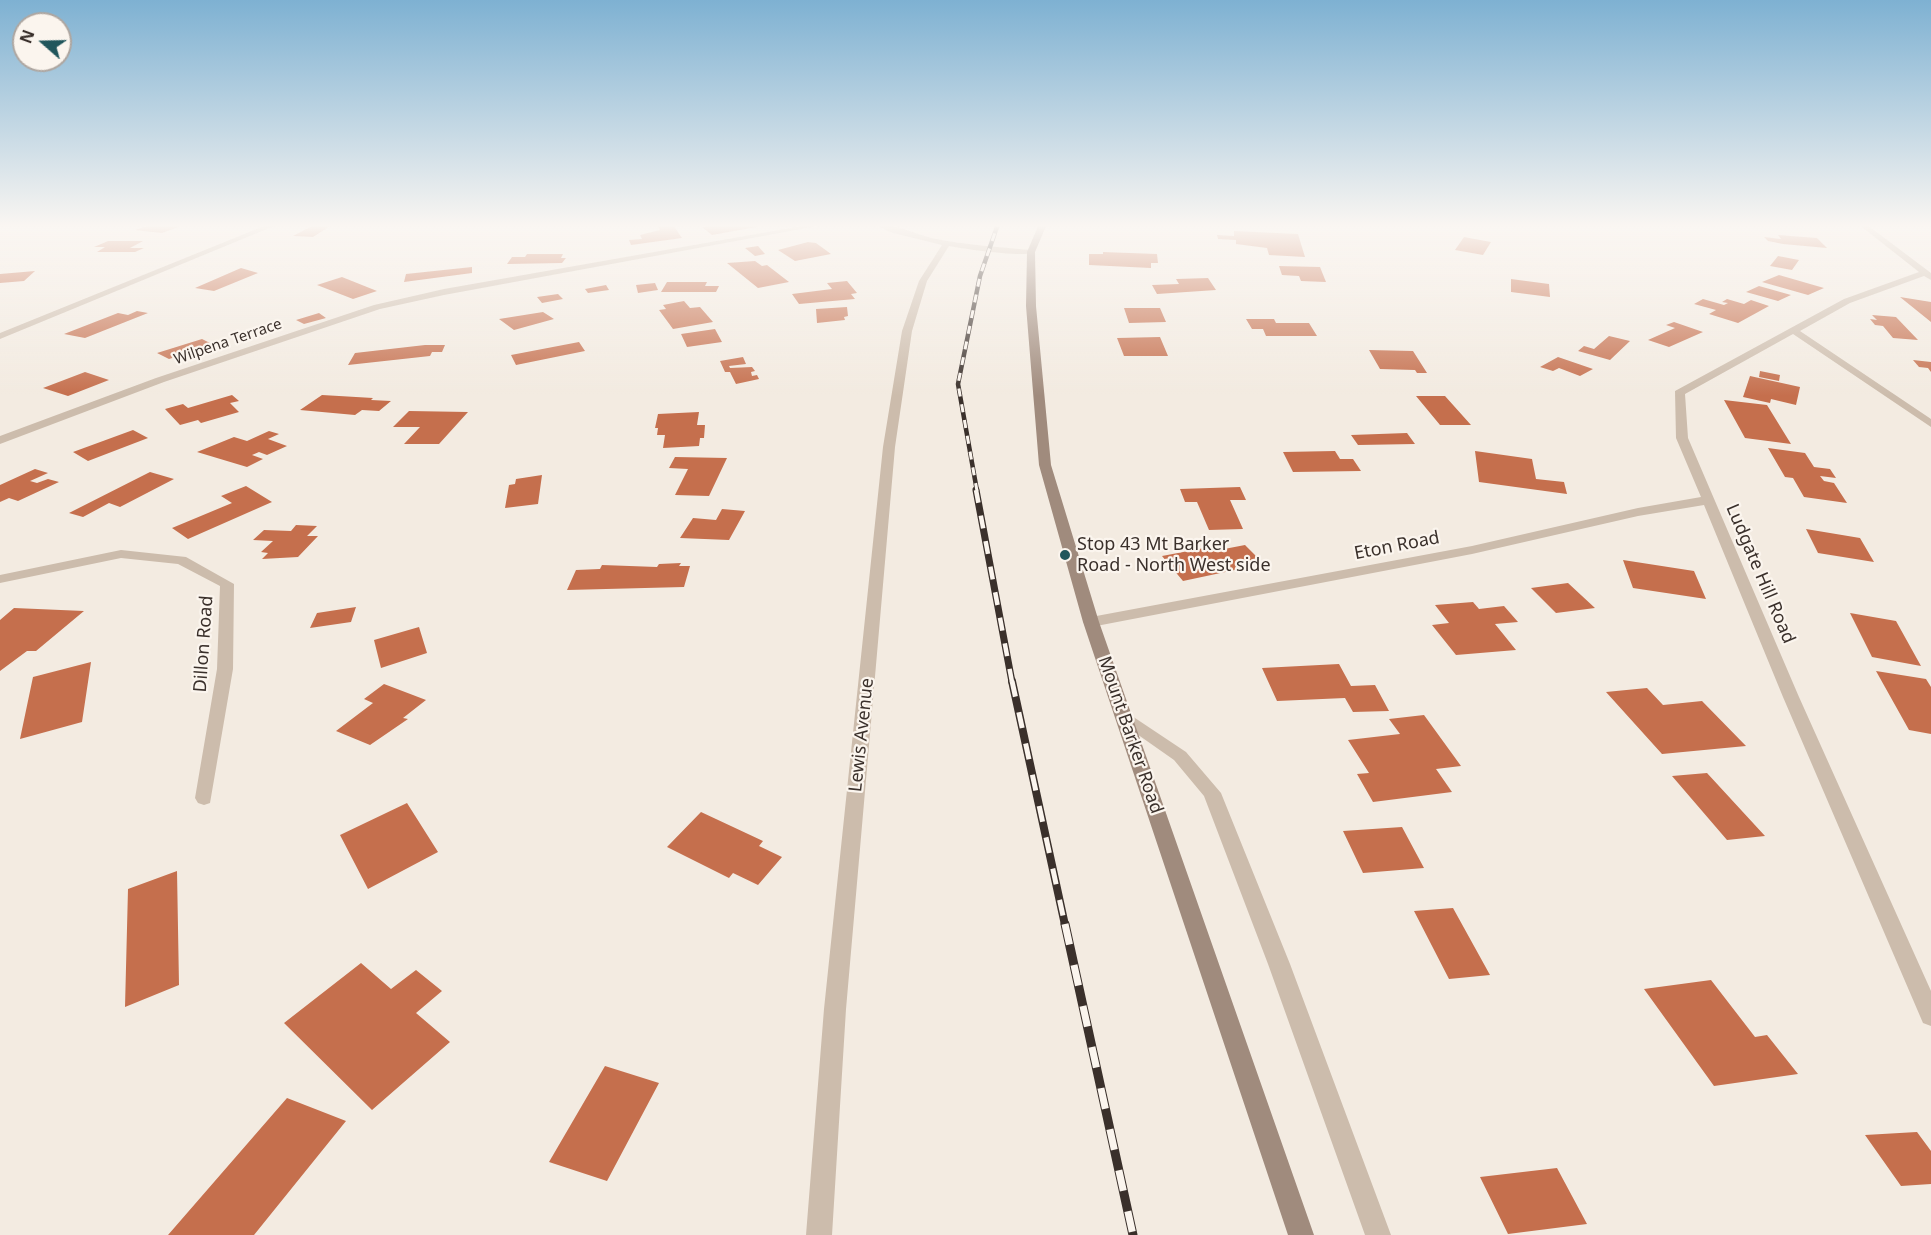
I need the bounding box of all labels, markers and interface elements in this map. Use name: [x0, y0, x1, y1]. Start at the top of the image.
north arrow: [12, 12, 72, 72]
text: N: [14, 27, 40, 46]
street label: Wilpena Terrace: [172, 315, 284, 369]
street label: Ludgate Hill Road: [1721, 501, 1799, 647]
street label: Eton Road: [1353, 527, 1441, 565]
place label: Stop 43 Mt Barker Road - North West side: [1077, 534, 1271, 576]
marker: Stop 43 Mt Barker Road - North West side: [1058, 548, 1072, 562]
street label: Dillon Road: [190, 595, 218, 693]
street label: Mount Barker Road: [1093, 653, 1167, 817]
street label: Lewis Avenue: [845, 677, 879, 793]

